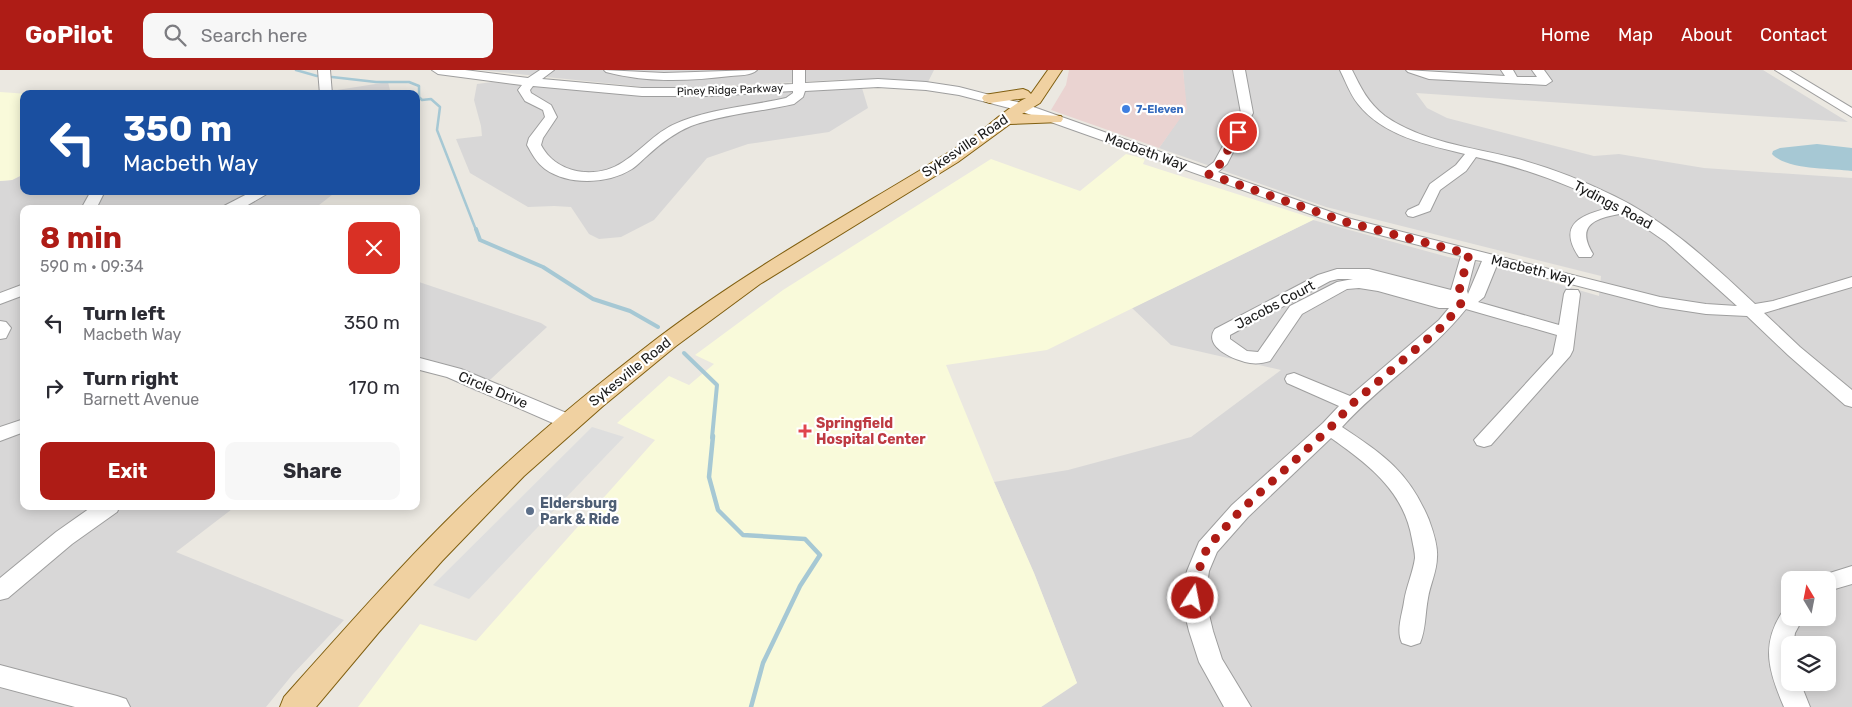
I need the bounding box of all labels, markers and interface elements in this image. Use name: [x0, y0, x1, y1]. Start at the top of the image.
search box: [143, 13, 493, 58]
text: GoPilot: [25, 21, 113, 49]
icon: search: [161, 21, 189, 49]
text: Search here: [201, 24, 307, 47]
text: Home: [1541, 24, 1590, 46]
text: Map: [1618, 24, 1653, 46]
text: About: [1681, 24, 1732, 46]
text: Contact: [1760, 24, 1827, 46]
street label: Piney Ridge Parkway: [677, 82, 783, 98]
marker: 7-Eleven: [1120, 103, 1132, 115]
place label: 7-Eleven: [1136, 103, 1184, 116]
text: 350 m: [123, 108, 232, 150]
icon: left: [40, 110, 105, 175]
street label: Sykesville Road: [919, 111, 1011, 181]
pin: [1217, 111, 1259, 153]
icon: arrive: [1224, 118, 1252, 146]
street label: Macbeth Way: [1103, 129, 1190, 175]
text: Macbeth Way: [123, 150, 258, 177]
street label: Tydings Road: [1571, 177, 1655, 233]
text: 8 min: [40, 220, 122, 256]
button: close: [348, 222, 400, 274]
street label: Macbeth Way: [1489, 251, 1577, 289]
text: 590 m · 09:34: [40, 257, 144, 276]
street label: Jacobs Court: [1232, 277, 1318, 333]
text: Turn left: [83, 302, 165, 325]
icon: left: [40, 309, 68, 337]
text: 350 m: [344, 311, 400, 334]
text: Macbeth Way: [83, 325, 181, 344]
street label: Sykesville Road: [586, 334, 674, 410]
text: Turn right: [83, 367, 178, 390]
street label: Circle Drive: [456, 368, 531, 412]
icon: right: [40, 374, 68, 402]
text: 170 m: [349, 376, 400, 399]
text: Barnett Avenue: [83, 390, 199, 409]
place label: Springfield Hospital Center: [816, 415, 926, 448]
marker: Springfield Hospital Center: [798, 424, 812, 438]
button: Exit: [40, 442, 215, 500]
button: Share: [225, 442, 400, 500]
place label: Eldersburg Park & Ride: [540, 495, 619, 528]
marker: Eldersburg Park & Ride: [524, 505, 536, 517]
position arrow: [1166, 571, 1218, 623]
north arrow: [1781, 571, 1836, 626]
map controls: [1781, 571, 1836, 691]
button: layers: [1781, 636, 1836, 691]

